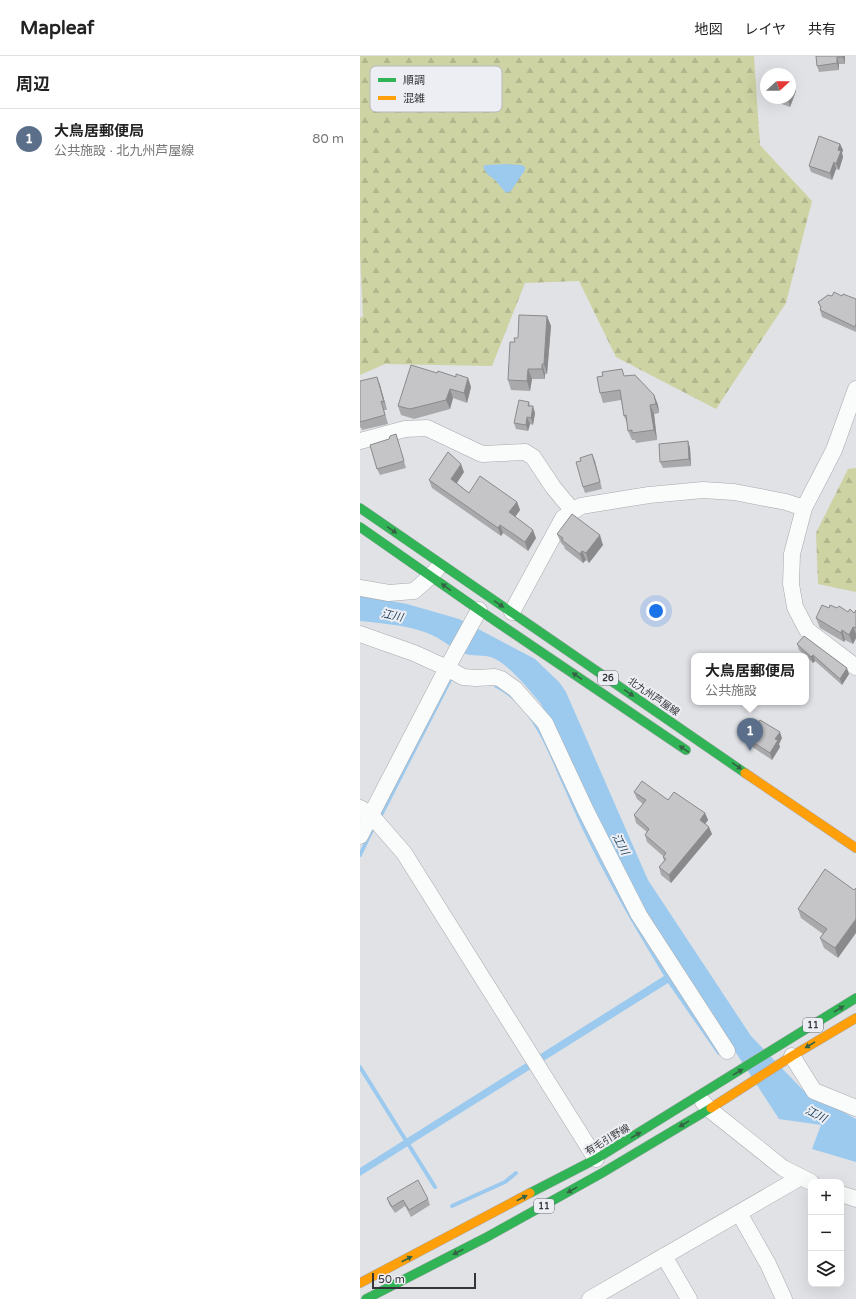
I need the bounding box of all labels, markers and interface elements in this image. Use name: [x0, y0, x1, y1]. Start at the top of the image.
text: Mapleaf: [20, 17, 94, 39]
text: 地図: [694, 21, 722, 38]
text: レイヤ: [744, 21, 786, 38]
text: 共有: [808, 21, 836, 38]
legend: [370, 66, 502, 112]
north arrow: [760, 68, 796, 104]
text: 周辺: [16, 74, 50, 95]
text: 順調: [403, 74, 425, 87]
text: 混雑: [403, 92, 425, 105]
text: 大鳥居郵便局: [54, 122, 144, 140]
text: 1: [25, 131, 33, 147]
text: 80 m: [312, 131, 344, 147]
text: 公共施設 · 北九州芦屋線: [54, 143, 194, 159]
one-way arrow: [387, 526, 397, 534]
one-way arrow: [441, 583, 452, 591]
one-way arrow: [494, 600, 504, 608]
your location: [646, 601, 666, 621]
water label: 江川: [380, 607, 405, 624]
popup: [691, 653, 809, 705]
text: 大鳥居郵便局: [705, 662, 795, 680]
road number: 26: [598, 671, 618, 685]
one-way arrow: [571, 672, 582, 680]
street label: 北九州芦屋線: [625, 675, 682, 719]
text: 公共施設: [705, 683, 757, 699]
one-way arrow: [624, 689, 635, 697]
pin: 1: [737, 718, 763, 751]
one-way arrow: [679, 745, 690, 753]
one-way arrow: [731, 762, 742, 770]
water label: 江川: [610, 831, 632, 858]
one-way arrow: [834, 1005, 844, 1013]
road number: 11: [803, 1018, 823, 1032]
one-way arrow: [804, 1042, 816, 1049]
one-way arrow: [732, 1069, 744, 1076]
water label: 江川: [803, 1104, 829, 1126]
one-way arrow: [678, 1121, 690, 1128]
street label: 有毛引野線: [583, 1122, 632, 1158]
one-way arrow: [630, 1131, 642, 1138]
map controls: [808, 1179, 844, 1287]
button: +: [808, 1179, 844, 1215]
one-way arrow: [566, 1187, 578, 1193]
one-way arrow: [516, 1195, 528, 1201]
road number: 11: [534, 1199, 554, 1213]
button: −: [808, 1215, 844, 1251]
one-way arrow: [452, 1249, 464, 1256]
button: layers: [808, 1251, 844, 1287]
one-way arrow: [401, 1256, 413, 1262]
scale bar: [372, 1271, 476, 1290]
text: 50 m: [378, 1273, 405, 1286]

